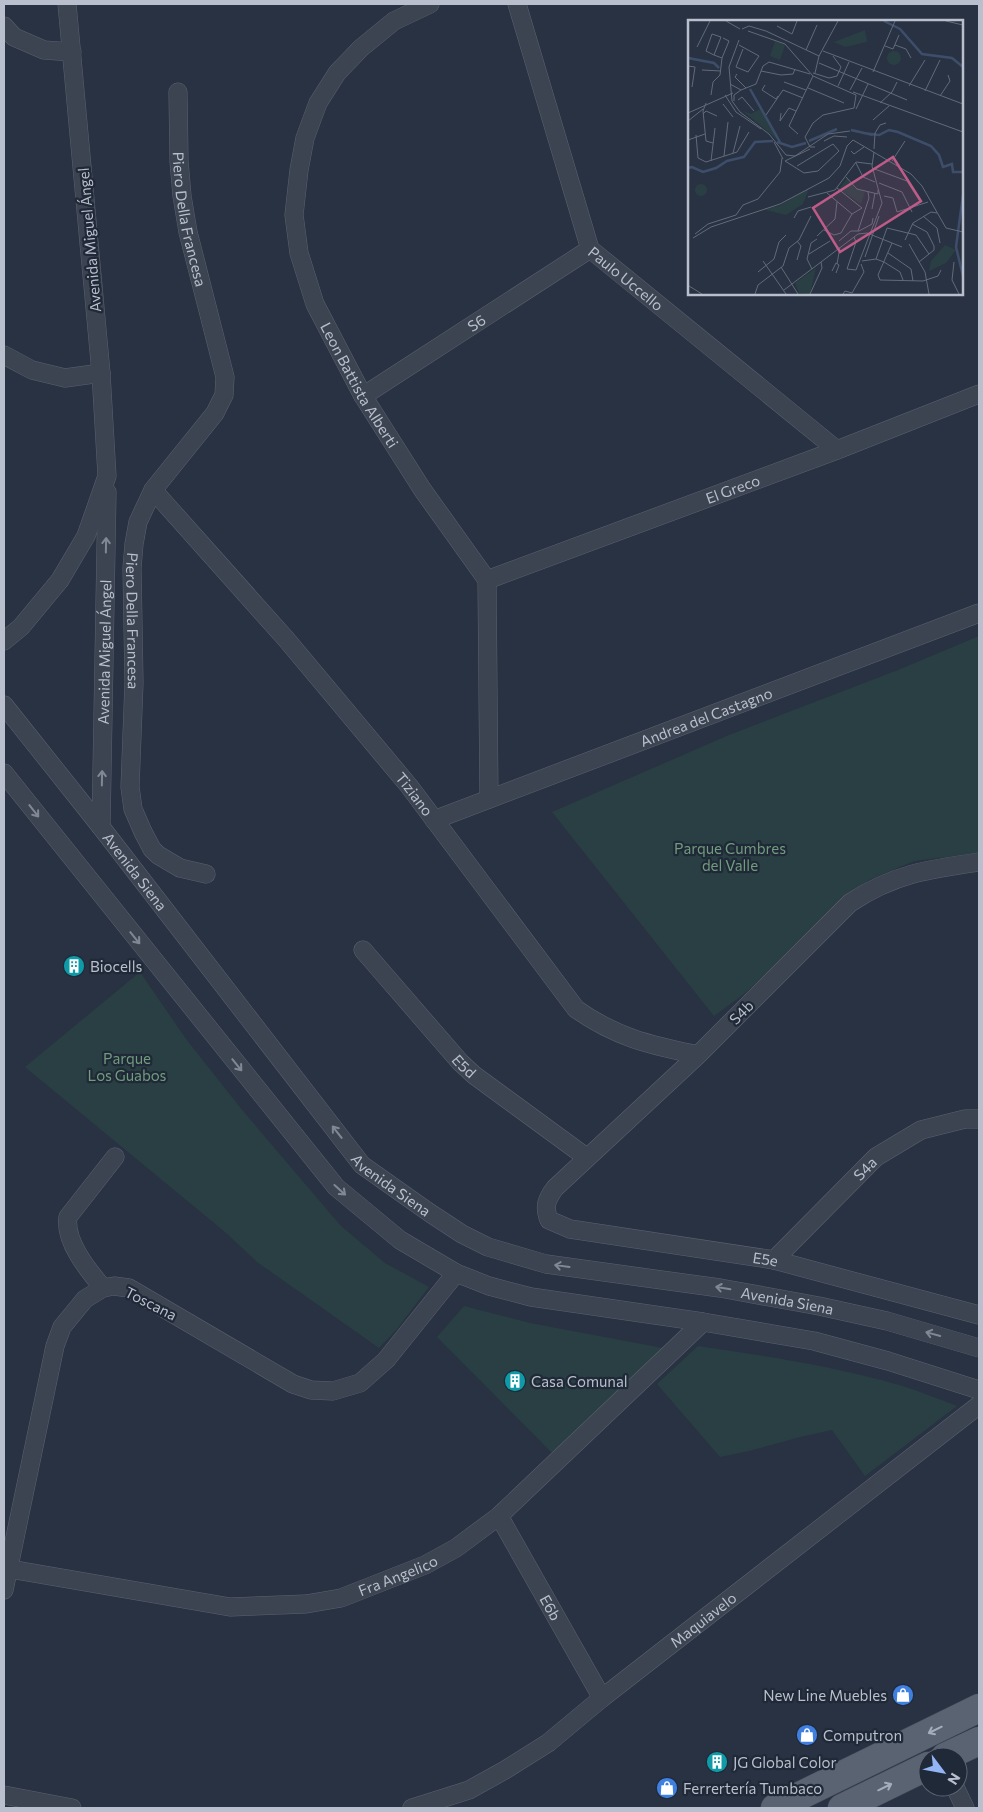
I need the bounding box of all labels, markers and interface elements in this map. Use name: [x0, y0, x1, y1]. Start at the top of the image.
inset map: [688, 20, 963, 295]
street label: Piero Della Francesa: [170, 151, 211, 288]
street label: Avenida Miguel Ángel: [73, 167, 104, 313]
street label: Paulo Uccello: [585, 242, 667, 314]
street label: S6: [464, 310, 489, 335]
street label: Leon Battista Alberti: [317, 319, 402, 451]
street label: El Greco: [703, 470, 762, 507]
one-way arrow: [101, 538, 111, 554]
street label: Piero Della Francesa: [123, 552, 143, 690]
street label: Avenida Miguel Ángel: [94, 579, 114, 725]
street label: Andrea del Castagno: [637, 683, 775, 750]
street label: Tiziano: [392, 768, 437, 819]
one-way arrow: [97, 770, 107, 786]
one-way arrow: [28, 804, 39, 817]
street label: Avenida Siena: [99, 829, 171, 914]
park label: Parque Cumbres del Valle: [674, 839, 786, 874]
one-way arrow: [130, 931, 141, 944]
building icon: Biocells: [62, 954, 86, 978]
place label: Biocells: [90, 957, 142, 975]
street label: S4b: [725, 996, 757, 1028]
park label: Parque Los Guabos: [88, 1049, 167, 1084]
street label: E5d: [448, 1051, 480, 1081]
one-way arrow: [232, 1058, 243, 1071]
one-way arrow: [332, 1126, 343, 1139]
street label: Avenida Siena: [348, 1150, 434, 1220]
street label: S4a: [849, 1153, 880, 1184]
one-way arrow: [334, 1184, 346, 1196]
street label: E5e: [751, 1248, 780, 1270]
one-way arrow: [554, 1261, 570, 1271]
street label: Toscana: [122, 1282, 180, 1324]
one-way arrow: [715, 1283, 731, 1293]
street label: Avenida Siena: [739, 1283, 835, 1318]
one-way arrow: [925, 1329, 941, 1338]
building icon: Casa Comunal: [503, 1369, 527, 1393]
place label: Casa Comunal: [531, 1372, 628, 1390]
street label: Fra Angelico: [356, 1551, 441, 1599]
street label: Maquiavelo: [666, 1588, 740, 1651]
street label: E6b: [536, 1591, 565, 1624]
shop icon: New Line Muebles: [891, 1683, 915, 1707]
place label: New Line Muebles: [763, 1686, 887, 1704]
shop icon: Computron: [795, 1723, 819, 1747]
one-way arrow: [928, 1725, 943, 1735]
place label: Computron: [823, 1726, 902, 1744]
north arrow: [918, 1747, 968, 1797]
building icon: JG Global Color: [705, 1750, 729, 1774]
place label: JG Global Color: [733, 1753, 836, 1771]
text: N: [944, 1770, 964, 1788]
shop icon: Ferrertería Tumbaco: [655, 1776, 679, 1800]
place label: Ferrertería Tumbaco: [683, 1779, 822, 1797]
one-way arrow: [877, 1782, 892, 1791]

